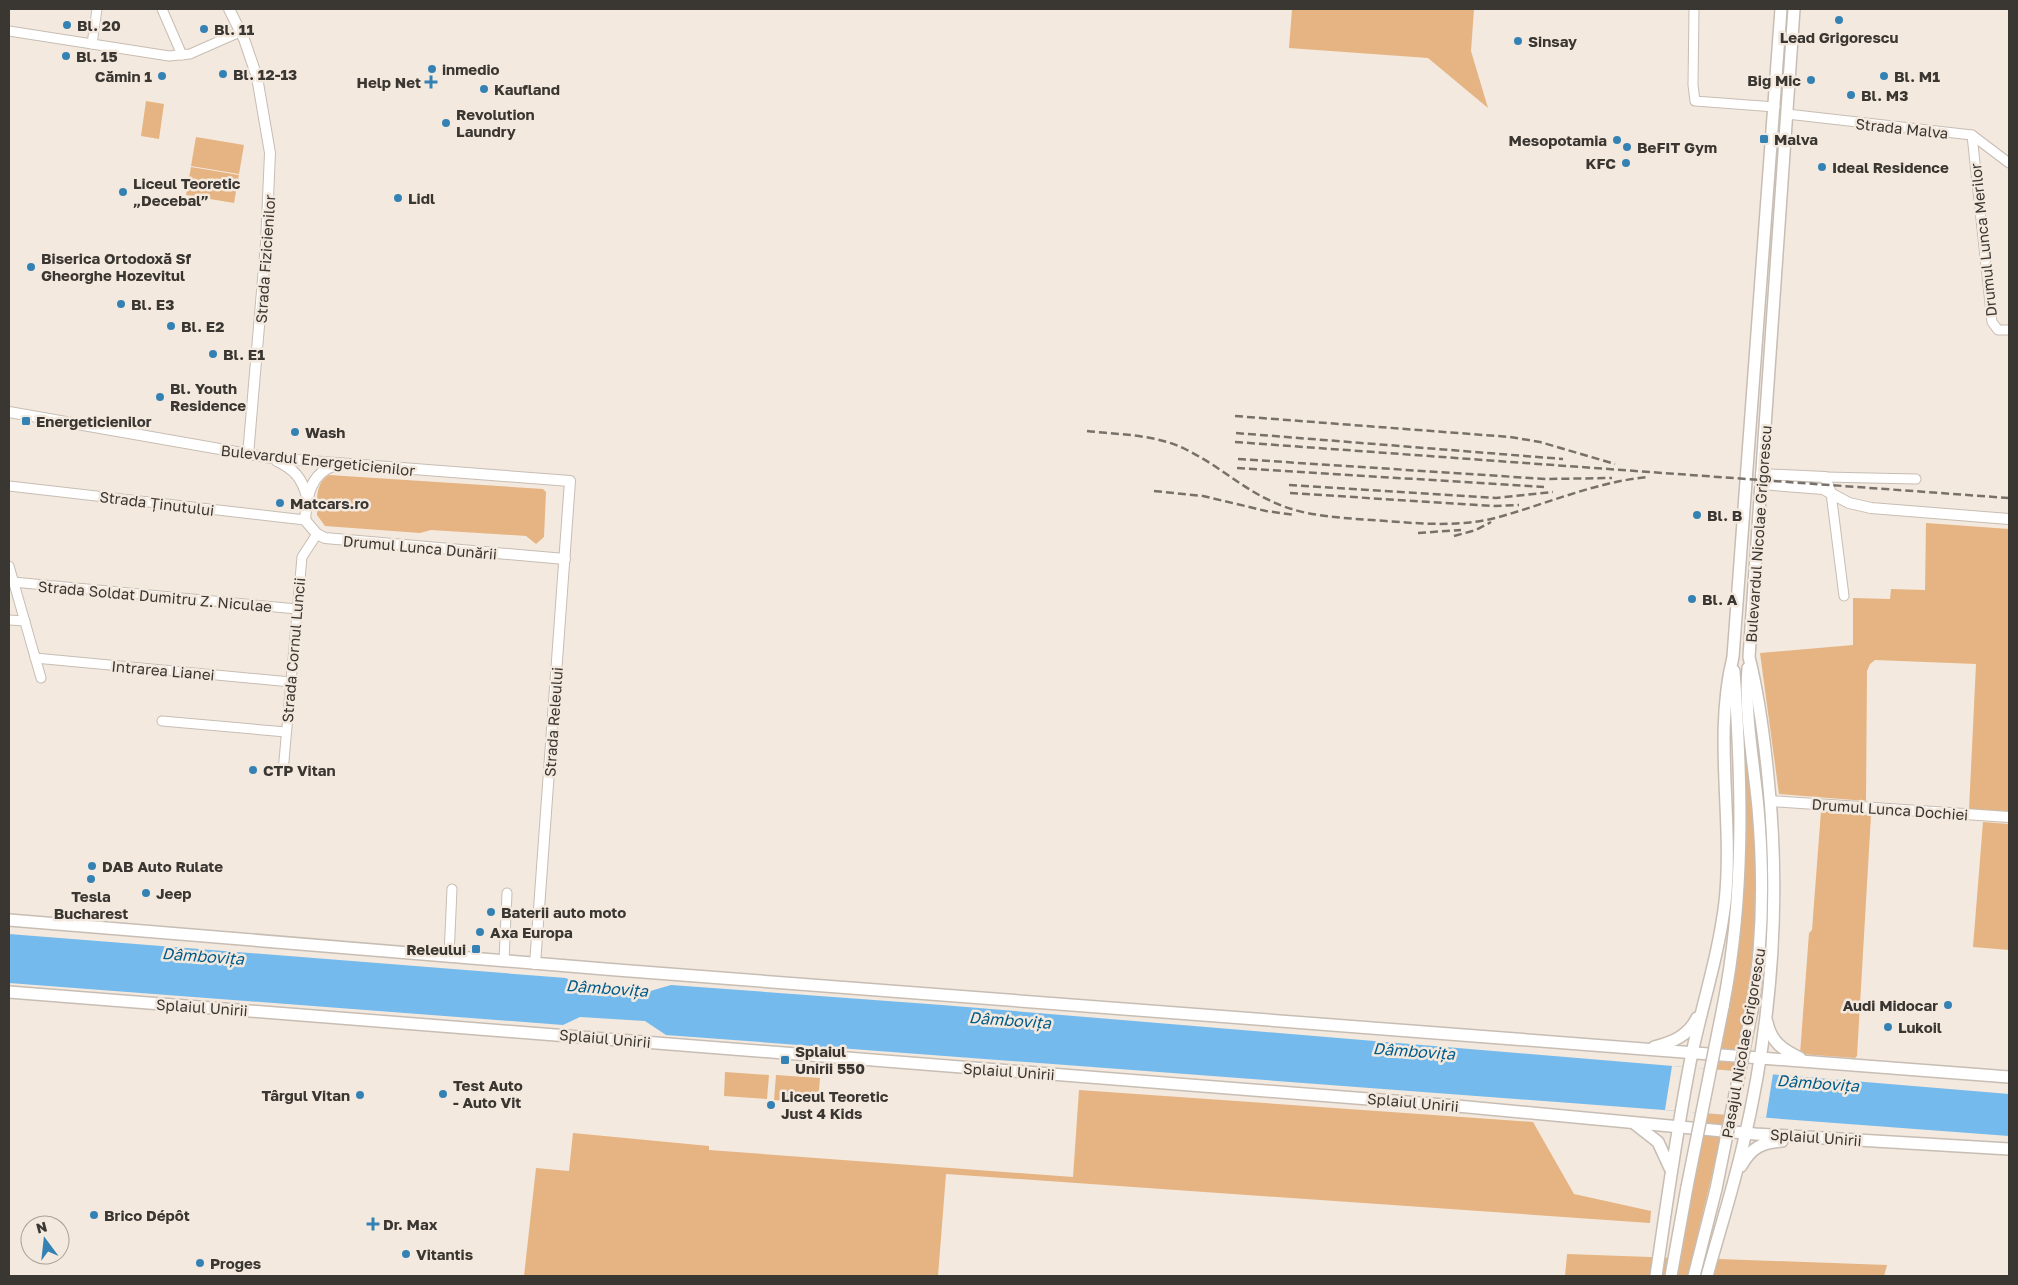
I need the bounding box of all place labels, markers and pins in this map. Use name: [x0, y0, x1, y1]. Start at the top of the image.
marker: Lead Grigorescu: [1833, 14, 1845, 26]
place label: Bl. 20: [77, 16, 121, 34]
marker: Bl. 20: [61, 19, 73, 31]
place label: Bl. 11: [214, 20, 255, 38]
marker: Bl. 11: [198, 23, 210, 35]
place label: Lead Grigorescu: [1780, 28, 1898, 46]
place label: Sinsay: [1528, 32, 1577, 50]
marker: Sinsay: [1512, 35, 1524, 47]
place label: Bl. 15: [76, 47, 118, 65]
marker: Bl. 15: [60, 50, 72, 62]
place label: inmedio: [442, 60, 500, 78]
marker: inmedio: [426, 63, 438, 75]
place label: Bl. 12-13: [233, 65, 297, 83]
place label: Cămin 1: [95, 67, 152, 85]
place label: Bl. M1: [1894, 67, 1940, 85]
marker: Bl. 12-13: [217, 68, 229, 80]
marker: Cămin 1: [156, 70, 168, 82]
marker: Bl. M1: [1878, 70, 1890, 82]
place label: Big Mic: [1747, 71, 1801, 89]
place label: Help Net: [357, 73, 421, 91]
marker: Big Mic: [1805, 74, 1817, 86]
marker: Help Net: [425, 76, 437, 88]
place label: Kaufland: [494, 80, 560, 98]
marker: Kaufland: [478, 83, 490, 95]
place label: Bl. M3: [1861, 86, 1908, 104]
marker: Bl. M3: [1845, 89, 1857, 101]
place label: Revolution Laundry: [456, 105, 535, 140]
marker: Revolution Laundry: [440, 117, 452, 129]
place label: Malva: [1774, 130, 1818, 148]
place label: Mesopotamia: [1509, 131, 1607, 149]
marker: Malva: [1758, 133, 1770, 145]
marker: Mesopotamia: [1611, 134, 1623, 146]
place label: BeFIT Gym: [1637, 138, 1717, 156]
marker: BeFIT Gym: [1621, 141, 1633, 153]
place label: KFC: [1586, 154, 1616, 172]
marker: KFC: [1620, 157, 1632, 169]
place label: Ideal Residence: [1832, 158, 1949, 176]
marker: Ideal Residence: [1816, 161, 1828, 173]
place label: Liceul Teoretic „Decebal”: [133, 174, 241, 209]
marker: Liceul Teoretic „Decebal”: [117, 186, 129, 198]
place label: Lidl: [408, 189, 435, 207]
marker: Lidl: [392, 192, 404, 204]
place label: Biserica Ortodoxă Sf Gheorghe Hozevitul: [41, 249, 191, 284]
marker: Biserica Ortodoxă Sf Gheorghe Hozevitul: [25, 261, 37, 273]
place label: Bl. E3: [131, 295, 174, 313]
marker: Bl. E3: [115, 298, 127, 310]
place label: Bl. E2: [181, 317, 224, 335]
marker: Bl. E2: [165, 320, 177, 332]
place label: Bl. E1: [223, 345, 265, 363]
marker: Bl. E1: [207, 348, 219, 360]
place label: Bl. Youth Residence: [170, 379, 246, 414]
marker: Bl. Youth Residence: [154, 391, 166, 403]
place label: Energeticienilor: [36, 412, 152, 430]
marker: Energeticienilor: [20, 415, 32, 427]
place label: Wash: [305, 423, 345, 441]
marker: Wash: [289, 426, 301, 438]
place label: Matcars.ro: [290, 494, 369, 512]
marker: Matcars.ro: [274, 497, 286, 509]
place label: Bl. B: [1707, 506, 1743, 524]
marker: Bl. B: [1691, 509, 1703, 521]
place label: Bl. A: [1702, 590, 1738, 608]
marker: Bl. A: [1686, 593, 1698, 605]
place label: CTP Vitan: [263, 761, 335, 779]
marker: CTP Vitan: [247, 764, 259, 776]
place label: DAB Auto Rulate: [102, 857, 223, 875]
marker: DAB Auto Rulate: [86, 860, 98, 872]
marker: Tesla Bucharest: [85, 873, 97, 885]
place label: Jeep: [156, 884, 191, 902]
place label: Tesla Bucharest: [54, 887, 128, 922]
marker: Jeep: [140, 887, 152, 899]
place label: Baterii auto moto: [501, 903, 626, 921]
marker: Baterii auto moto: [485, 906, 497, 918]
place label: Axa Europa: [490, 923, 573, 941]
marker: Axa Europa: [474, 926, 486, 938]
place label: Releului: [406, 940, 466, 958]
marker: Releului: [470, 943, 482, 955]
place label: Audi Midocar: [1843, 996, 1938, 1014]
marker: Audi Midocar: [1942, 999, 1954, 1011]
place label: Lukoil: [1898, 1018, 1942, 1036]
marker: Lukoil: [1882, 1021, 1894, 1033]
place label: Splaiul Unirii 550: [795, 1042, 865, 1077]
marker: Splaiul Unirii 550: [779, 1054, 791, 1066]
place label: Test Auto - Auto Vit: [453, 1076, 523, 1111]
place label: Târgul Vitan: [262, 1086, 350, 1104]
place label: Liceul Teoretic Just 4 Kids: [781, 1087, 889, 1122]
marker: Test Auto - Auto Vit: [437, 1088, 449, 1100]
marker: Târgul Vitan: [354, 1089, 366, 1101]
marker: Liceul Teoretic Just 4 Kids: [765, 1099, 777, 1111]
place label: Brico Dépôt: [104, 1206, 190, 1224]
marker: Brico Dépôt: [88, 1209, 100, 1221]
place label: Dr. Max: [383, 1215, 438, 1233]
marker: Dr. Max: [367, 1218, 379, 1230]
place label: Vitantis: [416, 1245, 473, 1263]
marker: Vitantis: [400, 1248, 412, 1260]
place label: Proges: [210, 1254, 261, 1272]
marker: Proges: [194, 1257, 206, 1269]

